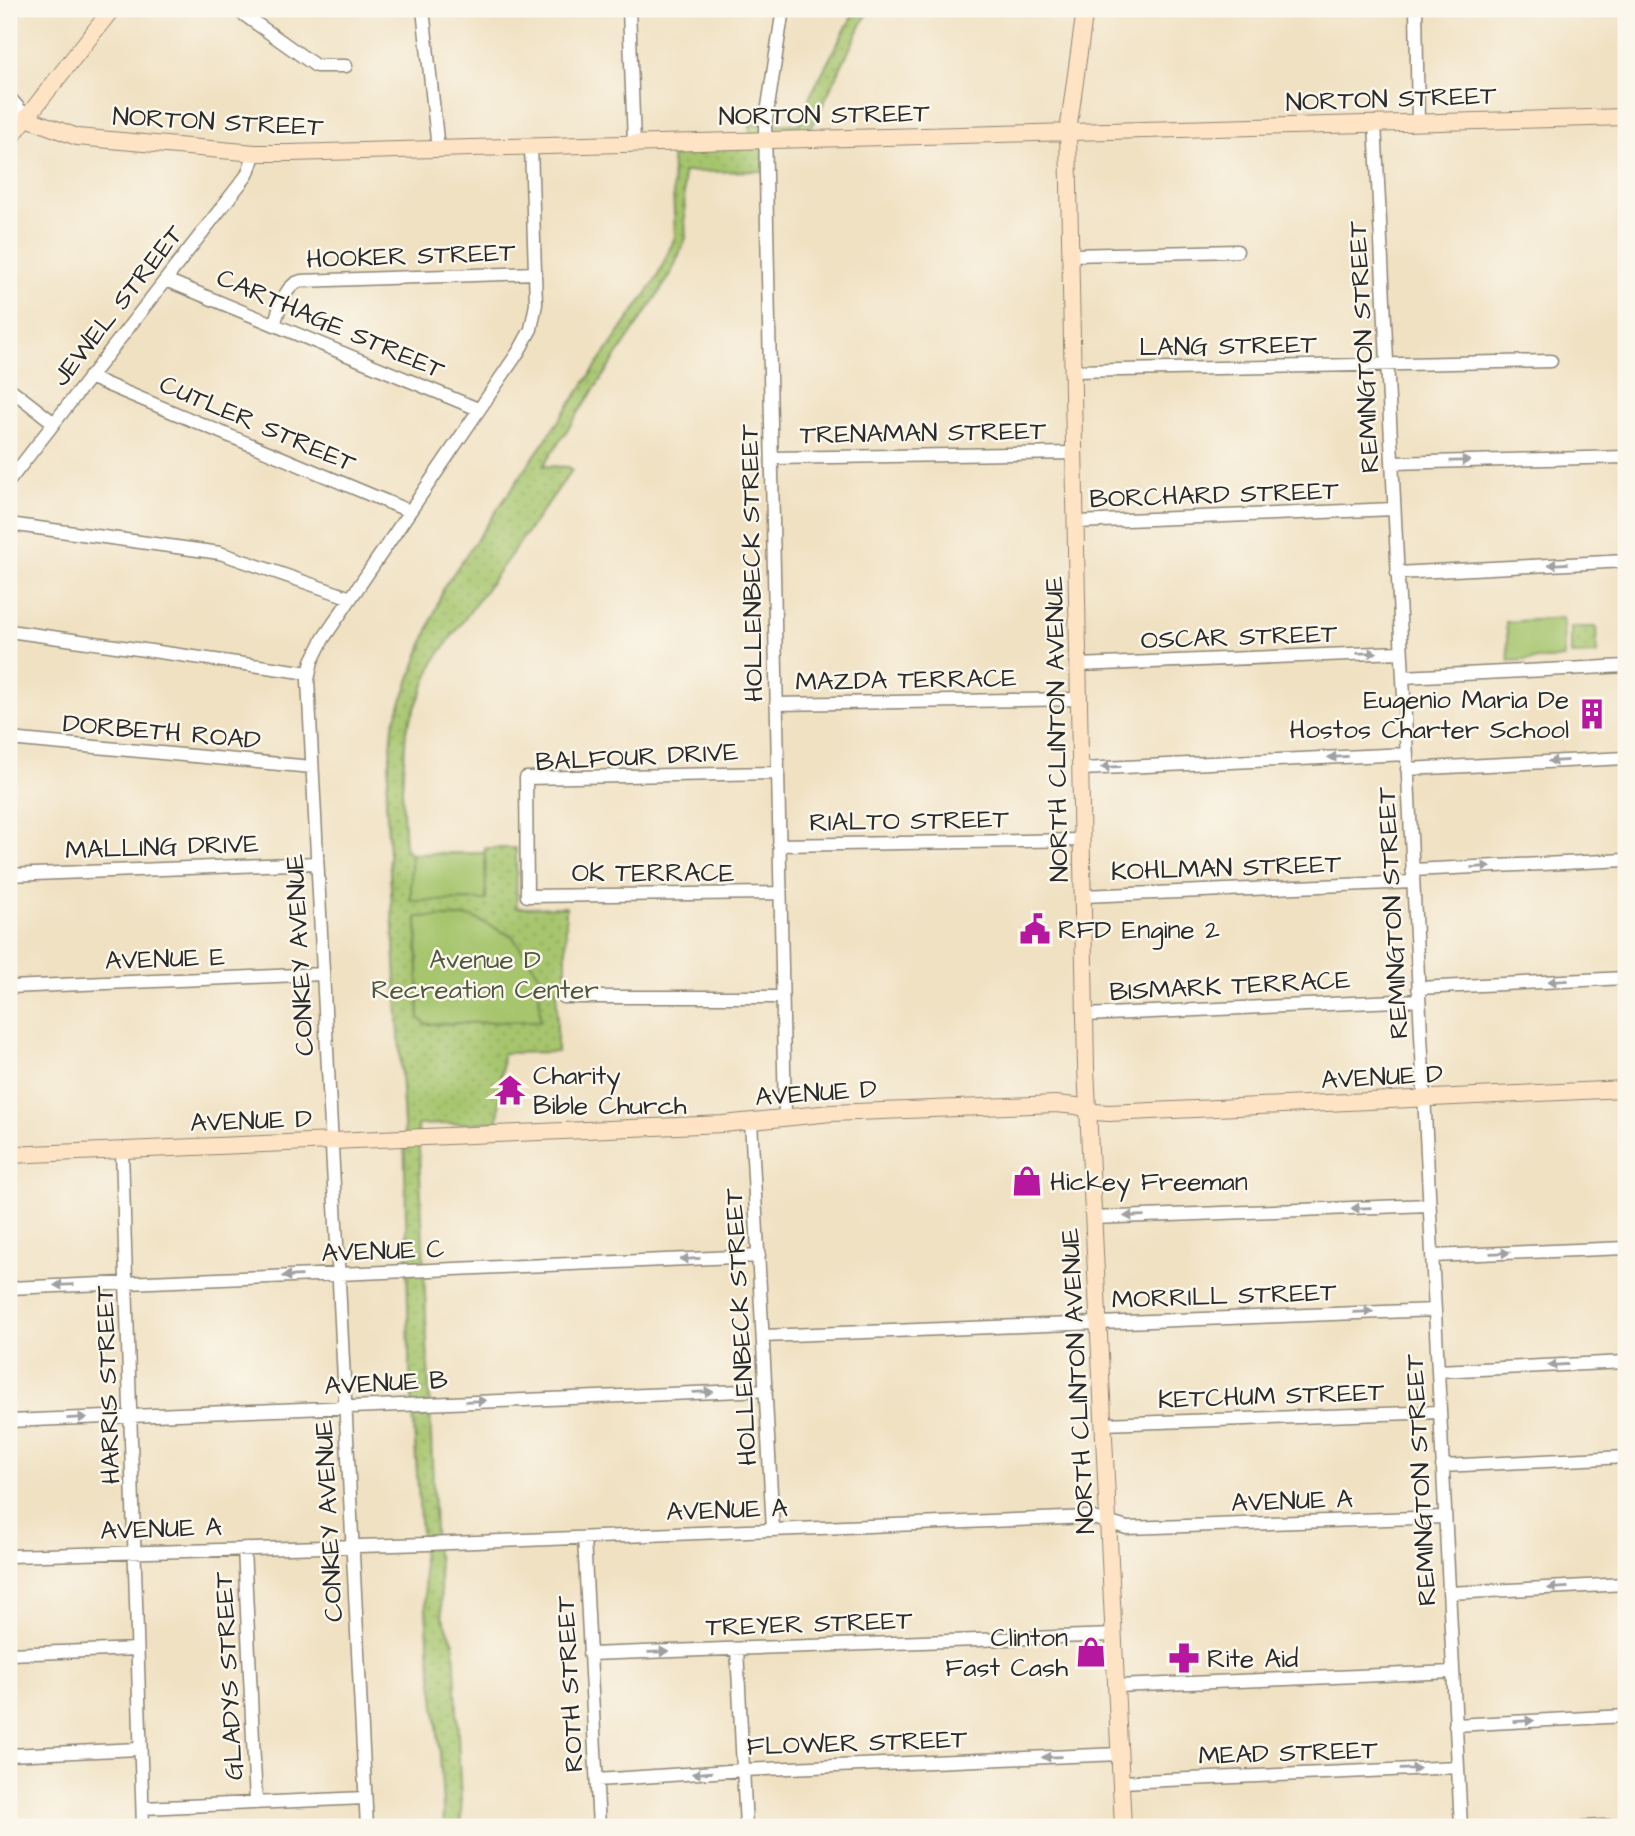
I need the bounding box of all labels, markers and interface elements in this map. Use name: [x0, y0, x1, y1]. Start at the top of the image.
street label: NORTON STREET: [1285, 77, 1498, 121]
street label: NORTON STREET: [718, 95, 931, 135]
street label: NORTON STREET: [112, 99, 325, 146]
street label: JEWEL STREET: [43, 217, 193, 394]
street label: REMINGTON STREET: [1339, 219, 1389, 474]
street label: HOOKER STREET: [306, 234, 517, 278]
street label: CARTHAGE STREET: [211, 260, 451, 389]
street label: LANG STREET: [1139, 326, 1318, 366]
street label: CUTLER STREET: [154, 366, 362, 482]
street label: TRENAMAN STREET: [800, 413, 1047, 453]
street label: HOLLENBECK STREET: [732, 423, 772, 702]
one-way arrow: [1449, 455, 1471, 467]
street label: BORCHARD STREET: [1089, 473, 1340, 517]
one-way arrow: [1547, 559, 1569, 570]
street label: NORTH CLINTON AVENUE: [1036, 576, 1078, 882]
street label: OSCAR STREET: [1140, 616, 1339, 658]
one-way arrow: [1356, 648, 1378, 659]
street label: MAZDA TERRACE: [795, 660, 1017, 700]
place label: Eugenio Maria De Hostos Charter School: [1289, 682, 1569, 748]
building icon: Eugenio Maria De Hostos Charter School: [1575, 697, 1609, 731]
street label: DORBETH ROAD: [61, 705, 262, 759]
street label: BALFOUR DRIVE: [535, 734, 739, 780]
one-way arrow: [1327, 752, 1349, 763]
one-way arrow: [1547, 756, 1569, 767]
one-way arrow: [1100, 762, 1122, 773]
street label: REMINGTON STREET: [1368, 785, 1418, 1040]
street label: RIALTO STREET: [809, 801, 1010, 841]
street label: MALLING DRIVE: [65, 826, 260, 868]
street label: KOHLMAN STREET: [1110, 846, 1342, 890]
street label: CONKEY AVENUE: [277, 853, 323, 1057]
street label: OK TERRACE: [572, 855, 734, 891]
one-way arrow: [1470, 861, 1492, 872]
public building icon: RFD Engine 2: [1018, 912, 1052, 946]
place label: RFD Engine 2: [1058, 912, 1220, 950]
street label: AVENUE E: [104, 939, 226, 979]
park label: Avenue D Recreation Center: [371, 942, 599, 1008]
street label: BISMARK TERRACE: [1109, 962, 1351, 1010]
one-way arrow: [1547, 976, 1569, 987]
street label: AVENUE D: [1320, 1056, 1444, 1098]
place label: Charity Bible Church: [533, 1058, 687, 1124]
street label: AVENUE D: [754, 1071, 878, 1115]
temple icon: Charity Bible Church: [493, 1073, 527, 1107]
street label: AVENUE D: [189, 1101, 313, 1141]
shop icon: Hickey Freeman: [1010, 1164, 1044, 1198]
place label: Hickey Freeman: [1050, 1164, 1248, 1202]
street label: HOLLENBECK STREET: [716, 1187, 766, 1467]
one-way arrow: [1350, 1202, 1372, 1213]
one-way arrow: [1123, 1211, 1145, 1222]
street label: NORTH CLINTON AVENUE: [1052, 1227, 1104, 1535]
street label: AVENUE C: [321, 1231, 445, 1271]
one-way arrow: [1489, 1248, 1511, 1259]
one-way arrow: [679, 1254, 701, 1265]
one-way arrow: [280, 1270, 302, 1281]
street label: MORRILL STREET: [1111, 1274, 1338, 1318]
one-way arrow: [53, 1280, 75, 1291]
street label: HARRIS STREET: [87, 1284, 129, 1485]
one-way arrow: [1352, 1307, 1374, 1318]
street label: REMINGTON STREET: [1396, 1352, 1446, 1607]
one-way arrow: [1547, 1360, 1569, 1371]
street label: AVENUE B: [323, 1362, 449, 1404]
street label: KETCHUM STREET: [1157, 1374, 1386, 1418]
one-way arrow: [692, 1387, 714, 1398]
one-way arrow: [465, 1396, 487, 1407]
one-way arrow: [66, 1413, 88, 1424]
street label: CONKEY AVENUE: [306, 1419, 352, 1623]
street label: AVENUE A: [1231, 1481, 1354, 1521]
street label: AVENUE A: [666, 1490, 789, 1530]
street label: AVENUE A: [100, 1509, 223, 1549]
street label: GLADYS STREET: [206, 1570, 252, 1781]
one-way arrow: [1547, 1582, 1569, 1593]
street label: ROTH STREET: [547, 1594, 593, 1773]
street label: TREYER STREET: [705, 1602, 914, 1646]
place label: Clinton Fast Cash: [945, 1620, 1068, 1686]
shop icon: Clinton Fast Cash: [1074, 1635, 1108, 1669]
pharmacy icon: Rite Aid: [1167, 1641, 1201, 1675]
place label: Rite Aid: [1207, 1641, 1298, 1677]
one-way arrow: [647, 1646, 669, 1657]
one-way arrow: [1513, 1716, 1535, 1727]
street label: FLOWER STREET: [746, 1721, 969, 1765]
street label: MEAD STREET: [1198, 1732, 1379, 1774]
one-way arrow: [1041, 1751, 1063, 1762]
one-way arrow: [1399, 1764, 1421, 1775]
one-way arrow: [691, 1768, 713, 1779]

